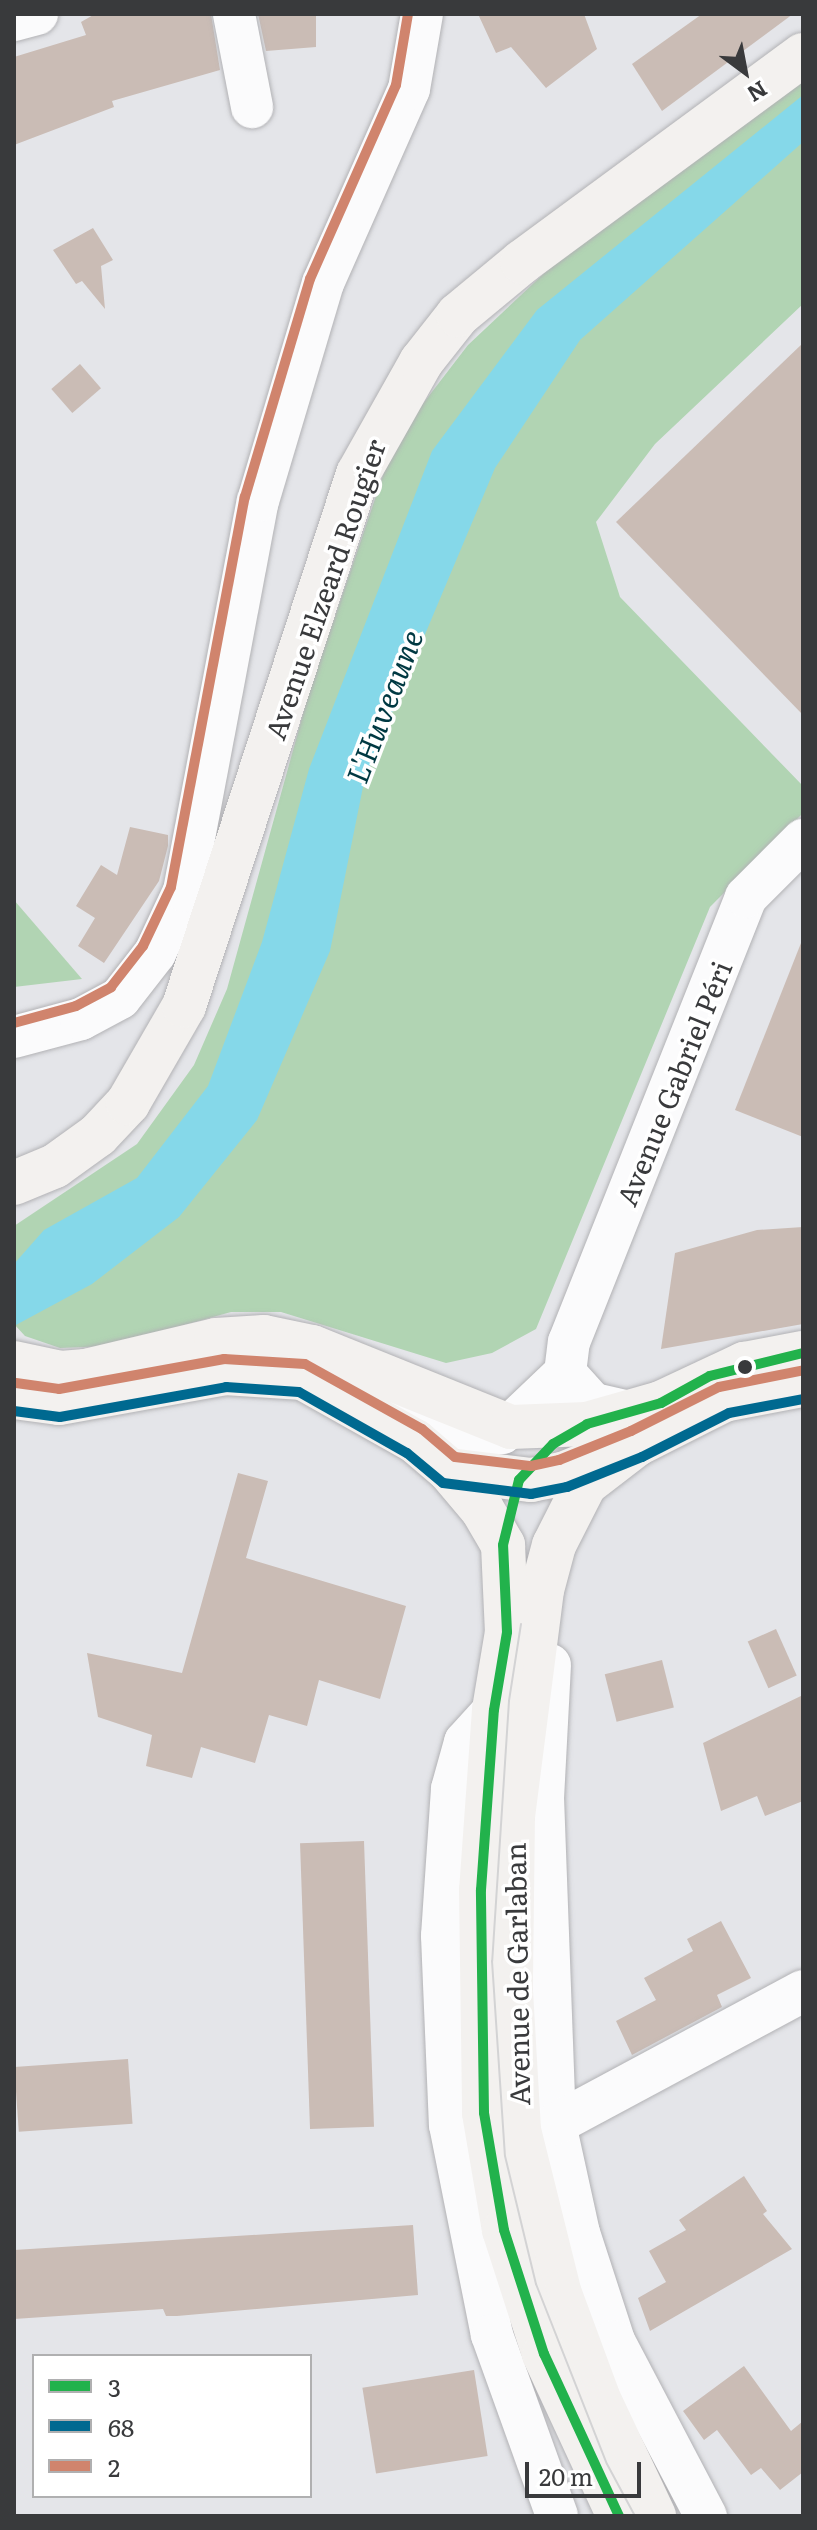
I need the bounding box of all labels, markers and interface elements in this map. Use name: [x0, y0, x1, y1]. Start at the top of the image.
north arrow: [705, 32, 785, 112]
text: N: [741, 74, 775, 112]
street label: Avenue Elzeard Rougier: [257, 434, 391, 744]
water label: L'Huveaune: [337, 624, 429, 788]
street label: Avenue Gabriel Péri: [608, 956, 738, 1210]
unlabelled marker: [737, 1359, 753, 1375]
street label: Avenue de Garlaban: [497, 1842, 535, 2106]
legend: [32, 2354, 312, 2498]
text: 3: [108, 2369, 121, 2404]
text: 68: [108, 2409, 134, 2444]
scale bar: [529, 2446, 645, 2496]
text: 2: [108, 2449, 120, 2484]
text: 20 m: [539, 2458, 593, 2493]

